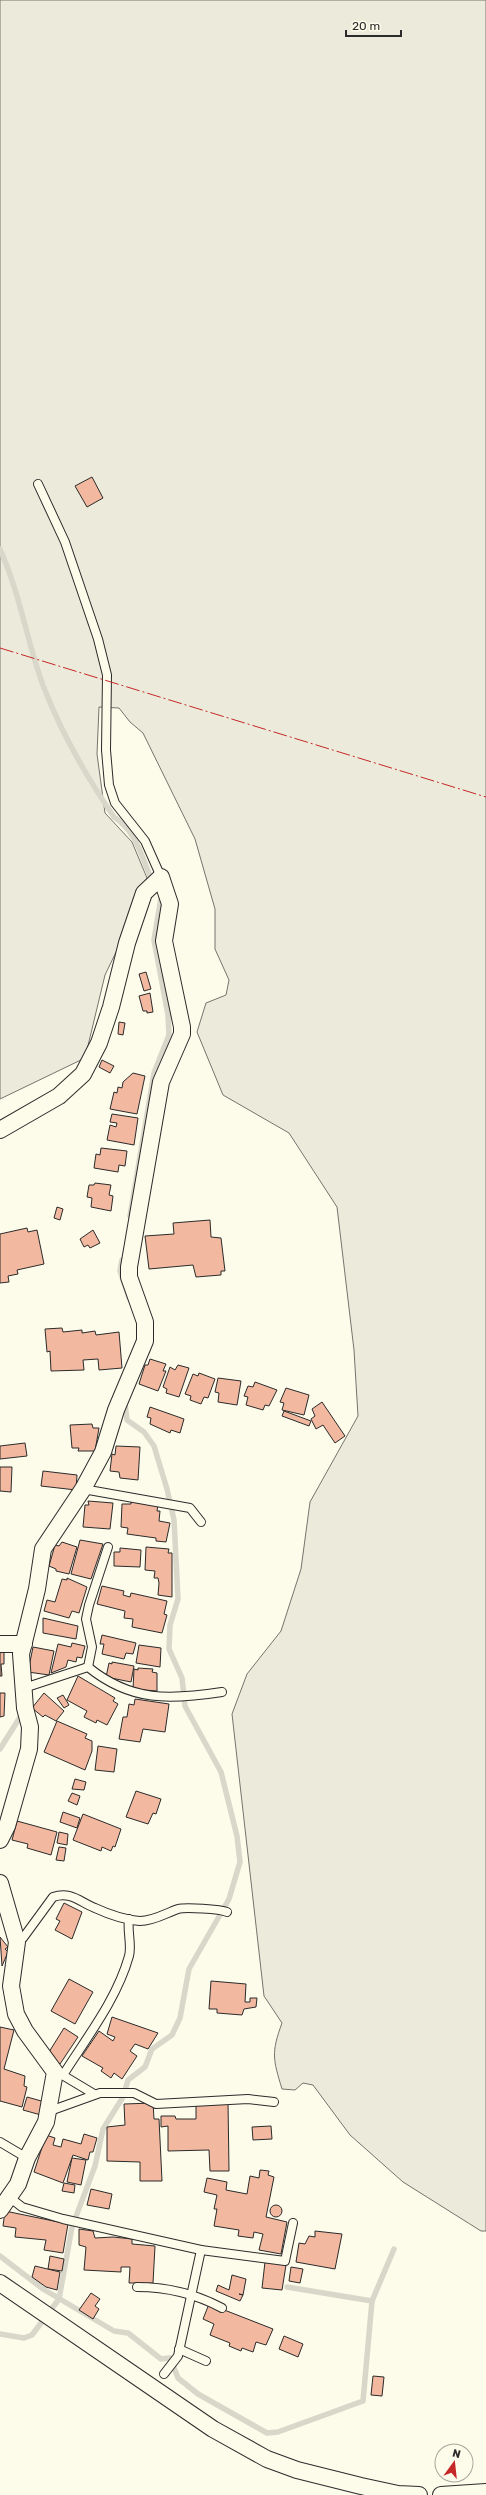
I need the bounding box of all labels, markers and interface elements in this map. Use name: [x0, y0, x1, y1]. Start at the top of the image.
scale bar: [346, 12, 401, 38]
text: 20 m: [352, 19, 380, 33]
north arrow: [434, 2443, 474, 2483]
text: N: [451, 2447, 462, 2461]

